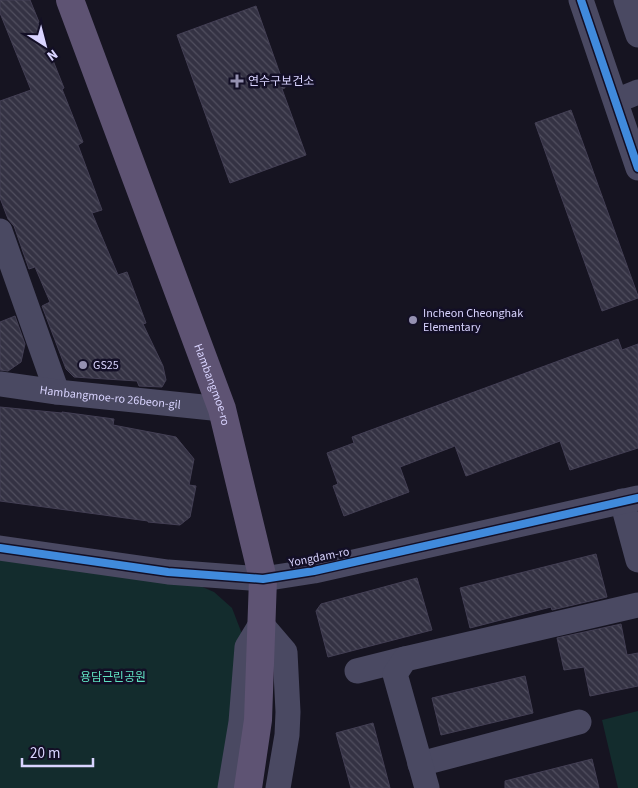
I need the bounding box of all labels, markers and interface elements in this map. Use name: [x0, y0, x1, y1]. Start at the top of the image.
north arrow: [20, 20, 70, 70]
text: N: [42, 44, 62, 66]
place label: 연수구보건소: [248, 73, 314, 90]
marker: 연수구보건소: [230, 74, 244, 88]
place label: Incheon Cheonghak Elementary: [423, 305, 523, 336]
marker: Incheon Cheonghak Elementary: [407, 314, 419, 326]
street label: Hambangmoe-ro: [189, 341, 234, 427]
place label: GS25: [93, 357, 119, 374]
marker: GS25: [77, 359, 89, 371]
street label: Hambangmoe-ro 26beon-gil: [39, 382, 181, 414]
street label: Yongdam-ro: [286, 543, 351, 572]
park label: 용담근린공원: [80, 669, 146, 686]
scale bar: [22, 736, 94, 768]
text: 20 m: [30, 743, 60, 764]

